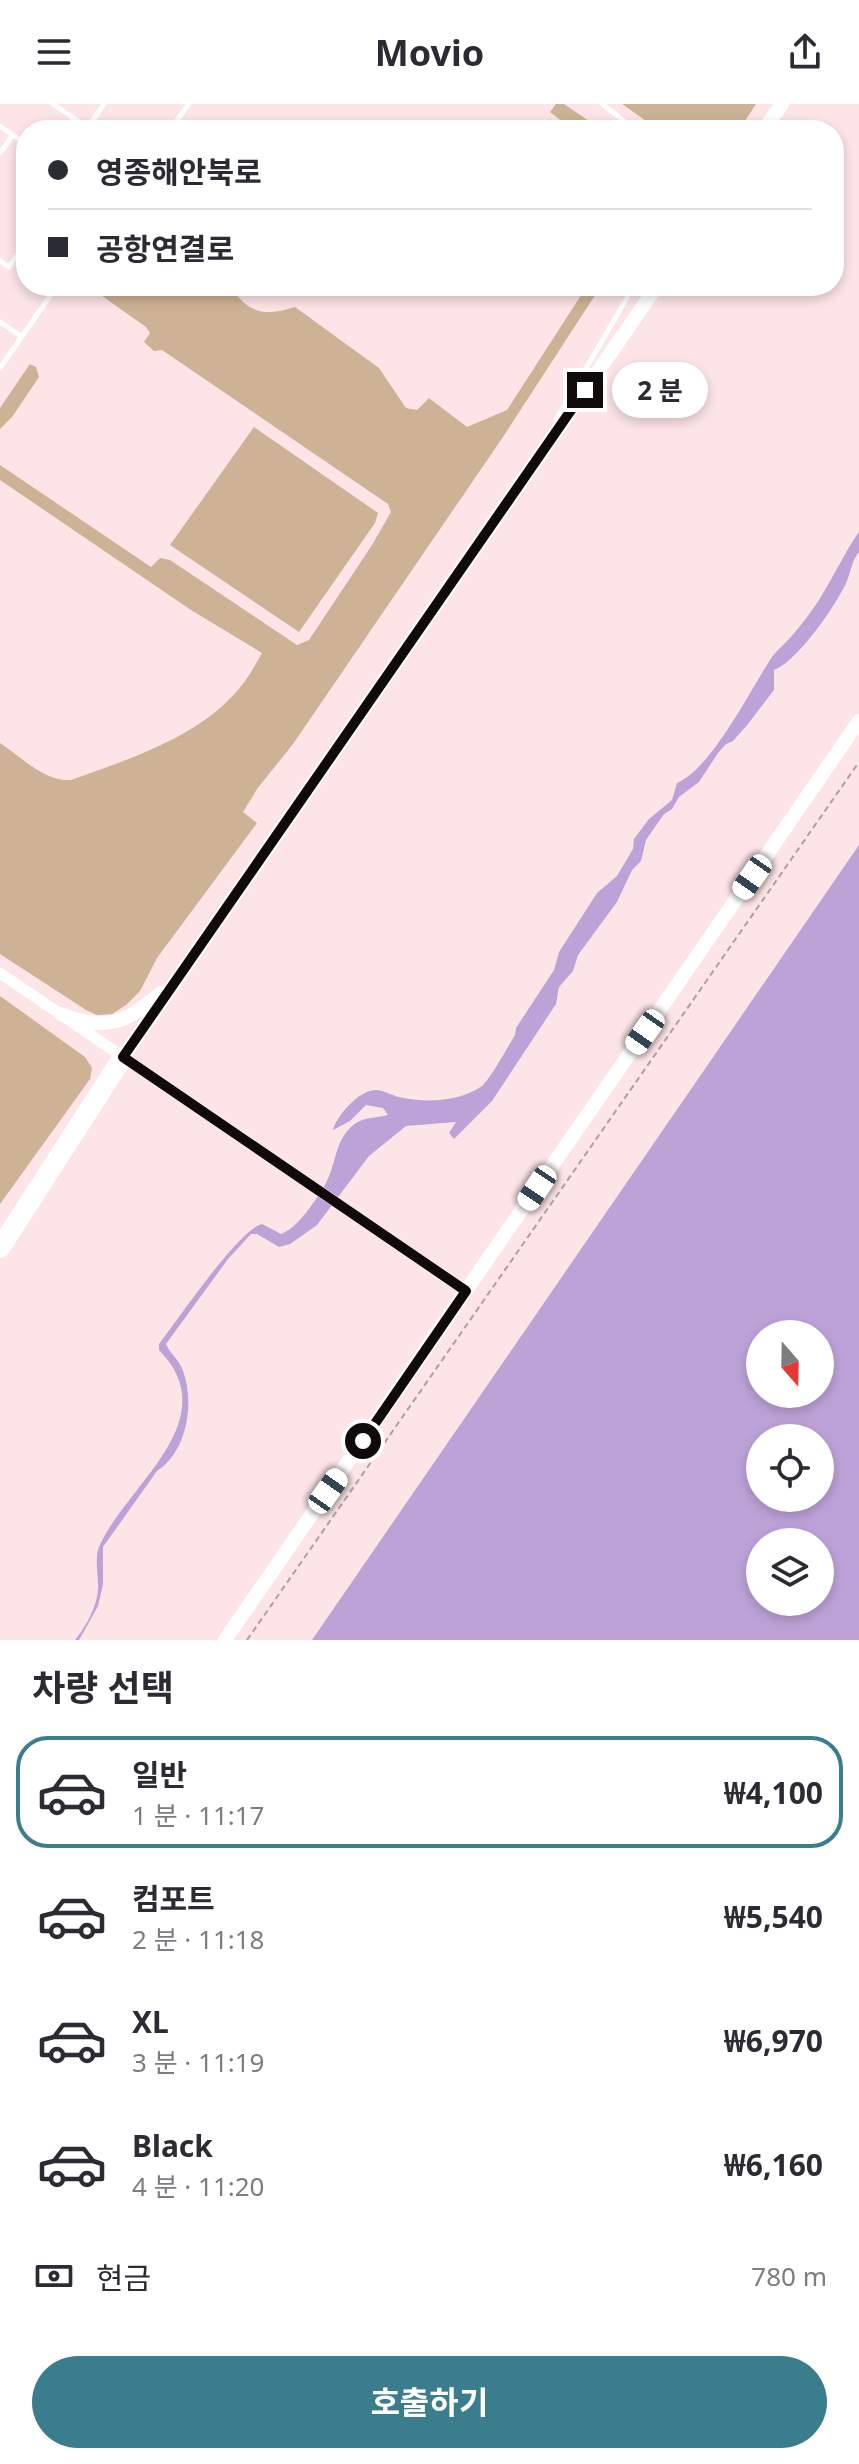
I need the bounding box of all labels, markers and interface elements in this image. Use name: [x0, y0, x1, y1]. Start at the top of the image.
text: Movio: [375, 28, 484, 77]
icon: menu: [32, 30, 76, 74]
icon: share: [783, 30, 827, 74]
text: 영종해안북로: [96, 151, 262, 192]
text: 공항연결로: [96, 228, 234, 269]
callout: 2 분: [613, 362, 709, 418]
route end: [567, 372, 603, 408]
text: 2 분: [637, 372, 683, 408]
car: [728, 850, 776, 904]
car: [621, 1005, 669, 1059]
car: [514, 1161, 560, 1215]
north arrow: [746, 1320, 834, 1408]
map controls: [746, 1320, 834, 1616]
route start: [345, 1423, 381, 1459]
button: locate: [746, 1424, 834, 1512]
car: [304, 1464, 352, 1518]
button: layers: [746, 1528, 834, 1616]
text: 차량 선택: [32, 1663, 174, 1712]
text: 일반: [132, 1754, 187, 1795]
icon: car: [36, 1756, 108, 1828]
text: ₩4,100: [724, 1772, 823, 1813]
text: 1 분 · 11:17: [132, 1797, 265, 1833]
text: 컴포트: [132, 1878, 215, 1919]
icon: car: [36, 1880, 108, 1952]
text: ₩5,540: [724, 1896, 823, 1937]
text: 2 분 · 11:18: [132, 1921, 265, 1957]
text: XL: [132, 2001, 169, 2042]
icon: car: [36, 2004, 108, 2076]
text: ₩6,970: [724, 2020, 823, 2061]
text: 3 분 · 11:19: [132, 2044, 265, 2080]
text: Black: [132, 2125, 213, 2166]
icon: car: [36, 2128, 108, 2200]
text: ₩6,160: [724, 2144, 823, 2185]
text: 4 분 · 11:20: [132, 2168, 265, 2204]
icon: cash: [32, 2254, 76, 2298]
text: 현금: [96, 2257, 151, 2298]
text: 780 m: [751, 2258, 827, 2294]
button: 호출하기: [32, 2356, 827, 2448]

